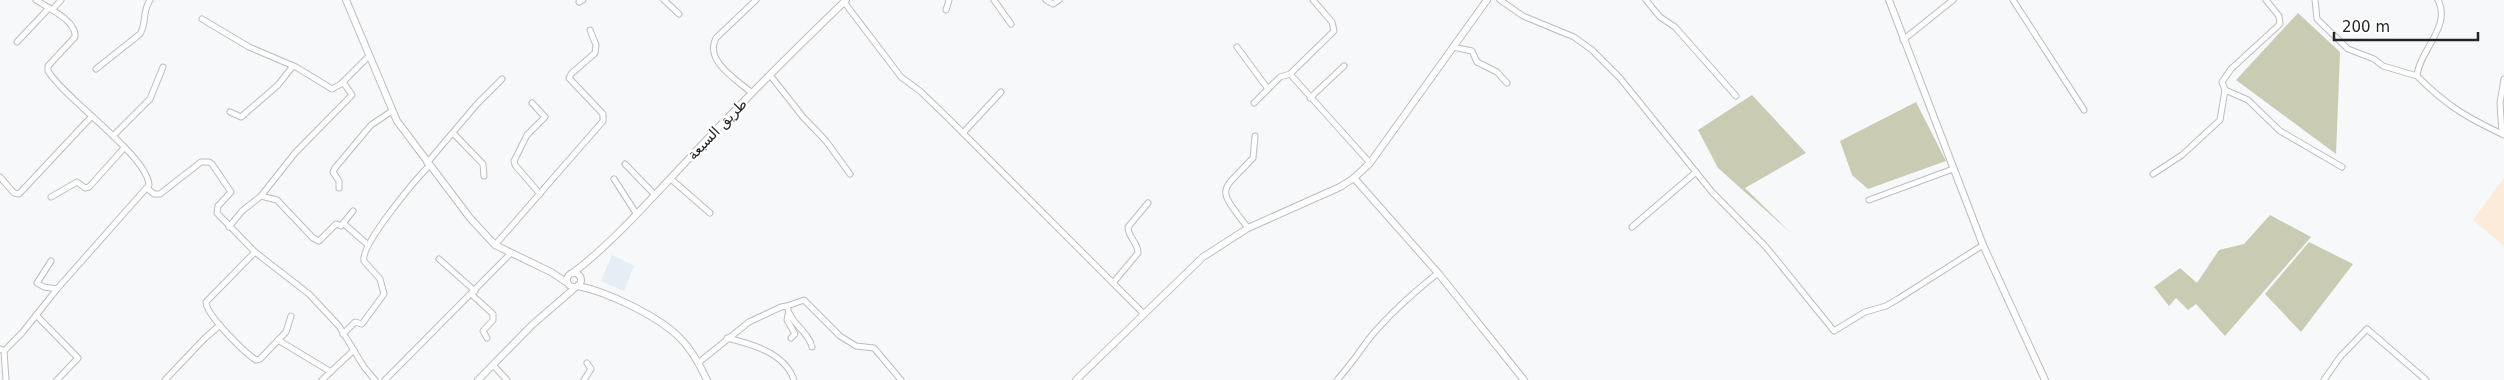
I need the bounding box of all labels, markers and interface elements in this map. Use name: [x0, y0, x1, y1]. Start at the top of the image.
scale bar: [2334, 10, 2478, 42]
text: 200 m: [2342, 18, 2390, 36]
street label: طريق السبعة: [684, 95, 751, 163]

